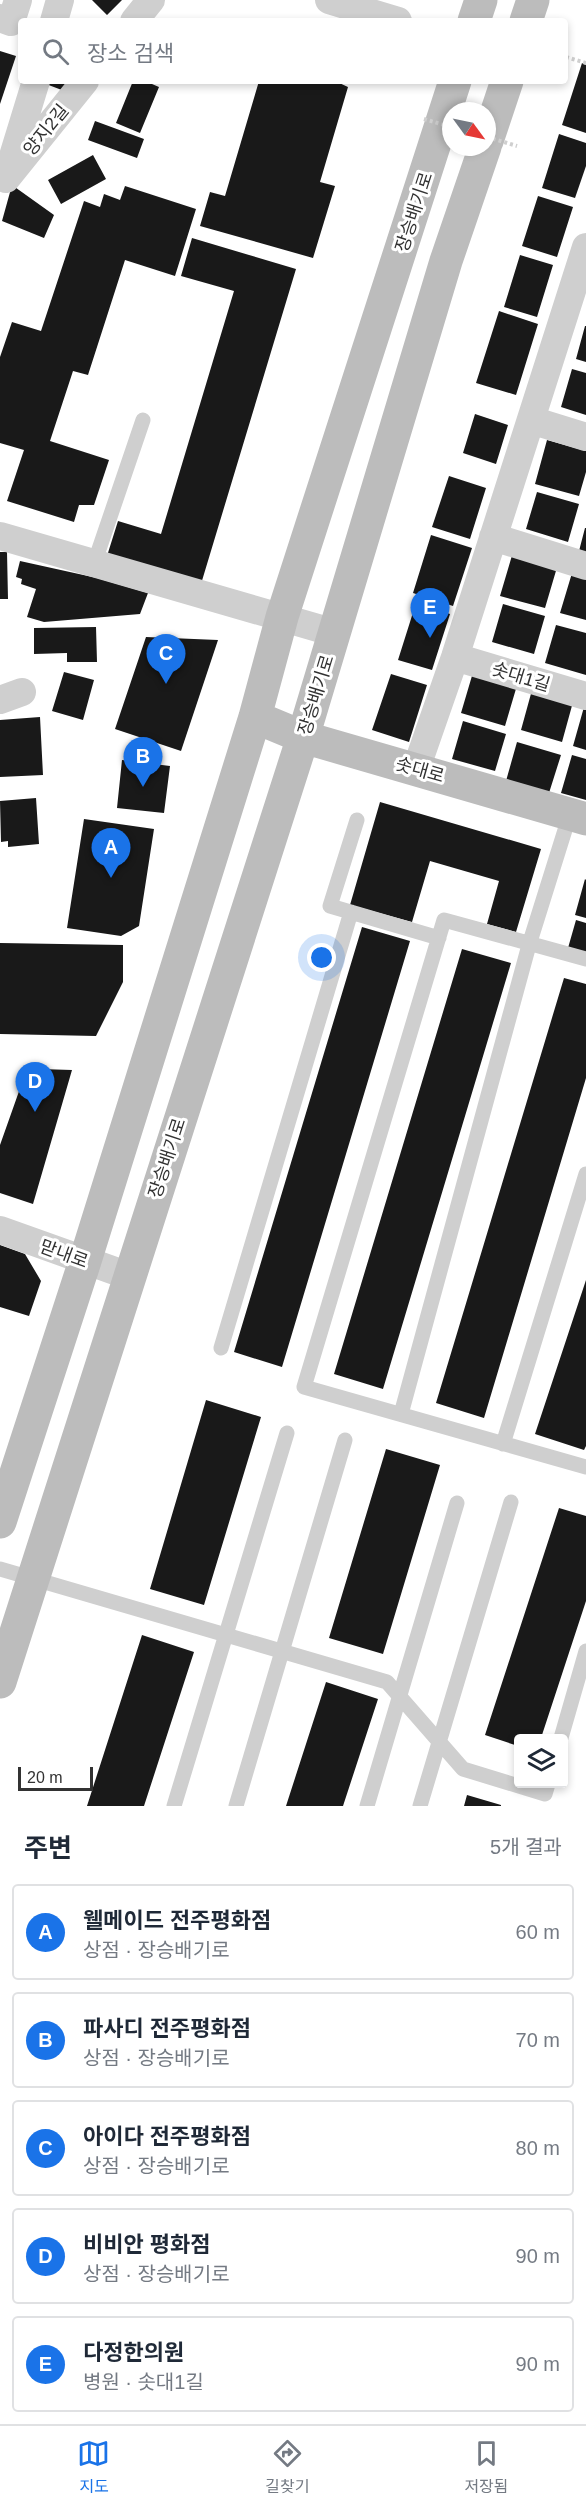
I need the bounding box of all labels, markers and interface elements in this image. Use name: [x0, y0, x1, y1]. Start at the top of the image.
search box: [18, 18, 568, 84]
icon: search: [39, 35, 72, 68]
text: 장소 검색: [87, 41, 174, 66]
street label: 양지2길: [19, 101, 73, 159]
north arrow: [442, 102, 496, 156]
street label: 장승배기로: [392, 170, 436, 254]
pin: E: [410, 588, 450, 638]
pin: C: [146, 634, 186, 684]
street label: 장승배기로: [294, 652, 338, 738]
street label: 솟대1길: [490, 659, 552, 695]
pin: B: [124, 738, 162, 787]
street label: 솟대로: [393, 754, 447, 786]
pin: A: [92, 828, 130, 878]
your location: [307, 943, 336, 972]
pin: D: [15, 1062, 54, 1112]
street label: 장승배기로: [145, 1116, 189, 1200]
street label: 맏내로: [37, 1236, 91, 1272]
map controls: [514, 1734, 568, 1788]
button: layers: [514, 1734, 568, 1788]
scale bar: [18, 1764, 93, 1792]
text: 20 m: [27, 1769, 63, 1786]
text: 주변: [24, 1833, 72, 1863]
text: 5개 결과: [490, 1836, 562, 1858]
text: 웰메이드 전주평화점: [83, 1908, 271, 1933]
text: A: [38, 1921, 53, 1943]
text: 60 m: [516, 1921, 560, 1943]
text: 상점 · 장승배기로: [83, 1939, 230, 1961]
text: 파사디 전주평화점: [83, 2016, 251, 2041]
text: B: [38, 2029, 53, 2051]
text: 70 m: [516, 2029, 560, 2051]
text: 상점 · 장승배기로: [83, 2047, 230, 2069]
text: 아이다 전주평화점: [83, 2124, 251, 2149]
text: C: [38, 2137, 53, 2159]
text: 80 m: [516, 2137, 560, 2159]
text: 상점 · 장승배기로: [83, 2155, 230, 2177]
text: 비비안 평화점: [83, 2232, 211, 2257]
text: D: [38, 2245, 53, 2267]
text: 90 m: [516, 2245, 560, 2267]
text: 상점 · 장승배기로: [83, 2263, 230, 2285]
text: 다정한의원: [83, 2340, 184, 2365]
text: E: [39, 2353, 52, 2375]
text: 90 m: [516, 2353, 560, 2375]
text: 병원 · 솟대1길: [83, 2371, 204, 2393]
tab: 지도: [77, 2437, 110, 2497]
tab: 길찾기: [265, 2437, 309, 2497]
tab: 저장됨: [464, 2437, 509, 2497]

